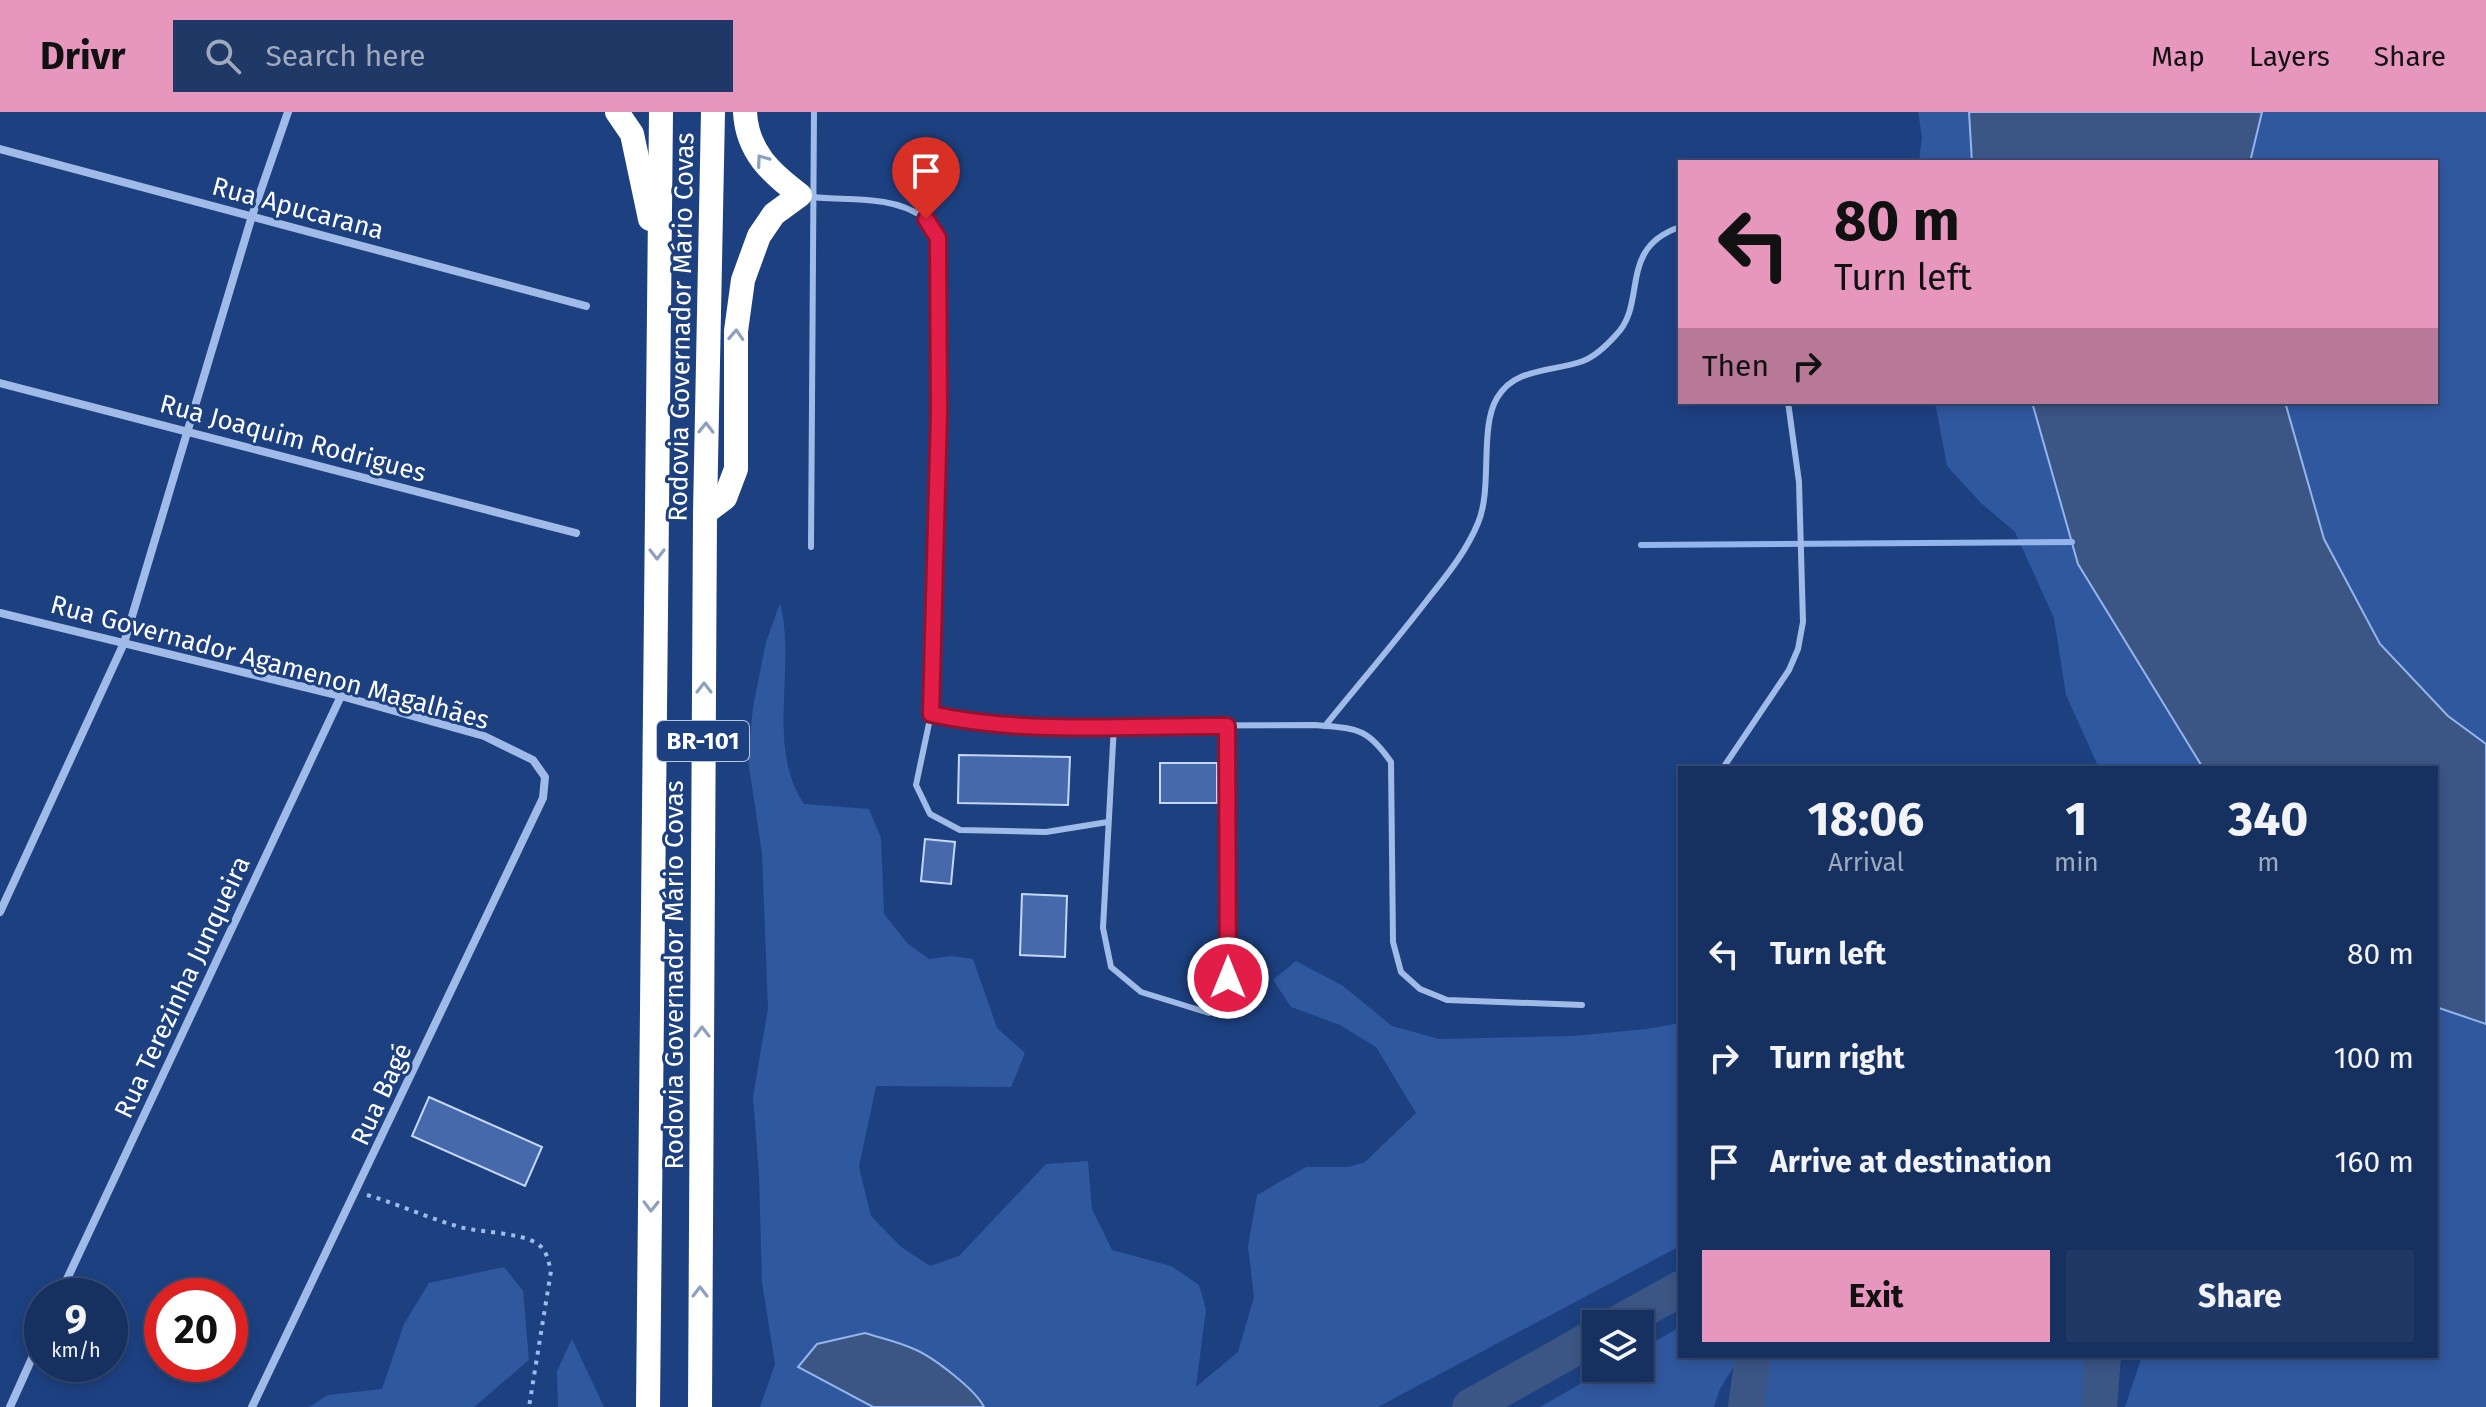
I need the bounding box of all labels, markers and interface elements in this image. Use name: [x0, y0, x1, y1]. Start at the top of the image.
search box: [173, 20, 733, 92]
text: Drivr: [40, 33, 125, 79]
icon: search: [201, 34, 245, 78]
text: Search here: [265, 38, 426, 74]
text: Map: [2151, 40, 2205, 73]
text: Layers: [2249, 40, 2330, 73]
text: Share: [2374, 40, 2446, 73]
street label: Rodovia Governador Mário Covas: [663, 132, 700, 522]
pin: [892, 137, 960, 219]
icon: arrive: [904, 149, 948, 193]
one-way arrow: [757, 154, 772, 169]
street label: Rua Apucarana: [209, 171, 387, 246]
text: 80 m: [1834, 188, 1960, 255]
icon: left: [1702, 192, 1806, 296]
text: Turn left: [1834, 256, 1972, 300]
one-way arrow: [728, 328, 745, 341]
icon: right: [1785, 344, 1829, 388]
text: Then: [1702, 348, 1769, 384]
street label: Rua Joaquim Rodrigues: [156, 388, 429, 489]
one-way arrow: [698, 421, 715, 434]
one-way arrow: [648, 548, 666, 561]
street label: Rua Governador Agamenon Magalhães: [47, 589, 493, 736]
one-way arrow: [695, 681, 712, 694]
road number: BR-101: [657, 721, 749, 761]
street label: Rodovia Governador Mário Covas: [659, 780, 690, 1170]
text: 18:06: [1808, 790, 1924, 848]
text: 1: [2065, 790, 2088, 848]
text: 340: [2228, 790, 2308, 848]
text: Arrival: [1828, 847, 1904, 878]
text: min: [2054, 847, 2099, 878]
text: m: [2257, 847, 2280, 878]
street label: Rua Terezinha Junqueira: [108, 851, 257, 1123]
icon: left: [1702, 932, 1746, 976]
position arrow: [1186, 936, 1270, 1020]
text: Turn left: [1770, 936, 1886, 972]
text: 80 m: [2347, 936, 2414, 972]
one-way arrow: [693, 1025, 710, 1038]
icon: right: [1702, 1036, 1746, 1080]
street label: Rua Bagé: [344, 1038, 419, 1150]
text: Turn right: [1770, 1040, 1905, 1076]
text: 100 m: [2334, 1040, 2414, 1076]
icon: arrive: [1702, 1140, 1746, 1184]
text: Arrive at destination: [1770, 1144, 2052, 1180]
text: 160 m: [2335, 1144, 2414, 1180]
one-way arrow: [642, 1200, 660, 1213]
button: Exit: [1702, 1250, 2050, 1342]
button: Share: [2066, 1250, 2414, 1342]
speed limit sign: 20: [144, 1278, 248, 1382]
one-way arrow: [691, 1285, 709, 1298]
text: 9: [65, 1296, 87, 1344]
map controls: [1582, 1310, 1654, 1382]
button: layers: [1582, 1310, 1654, 1382]
text: km/h: [51, 1338, 101, 1362]

